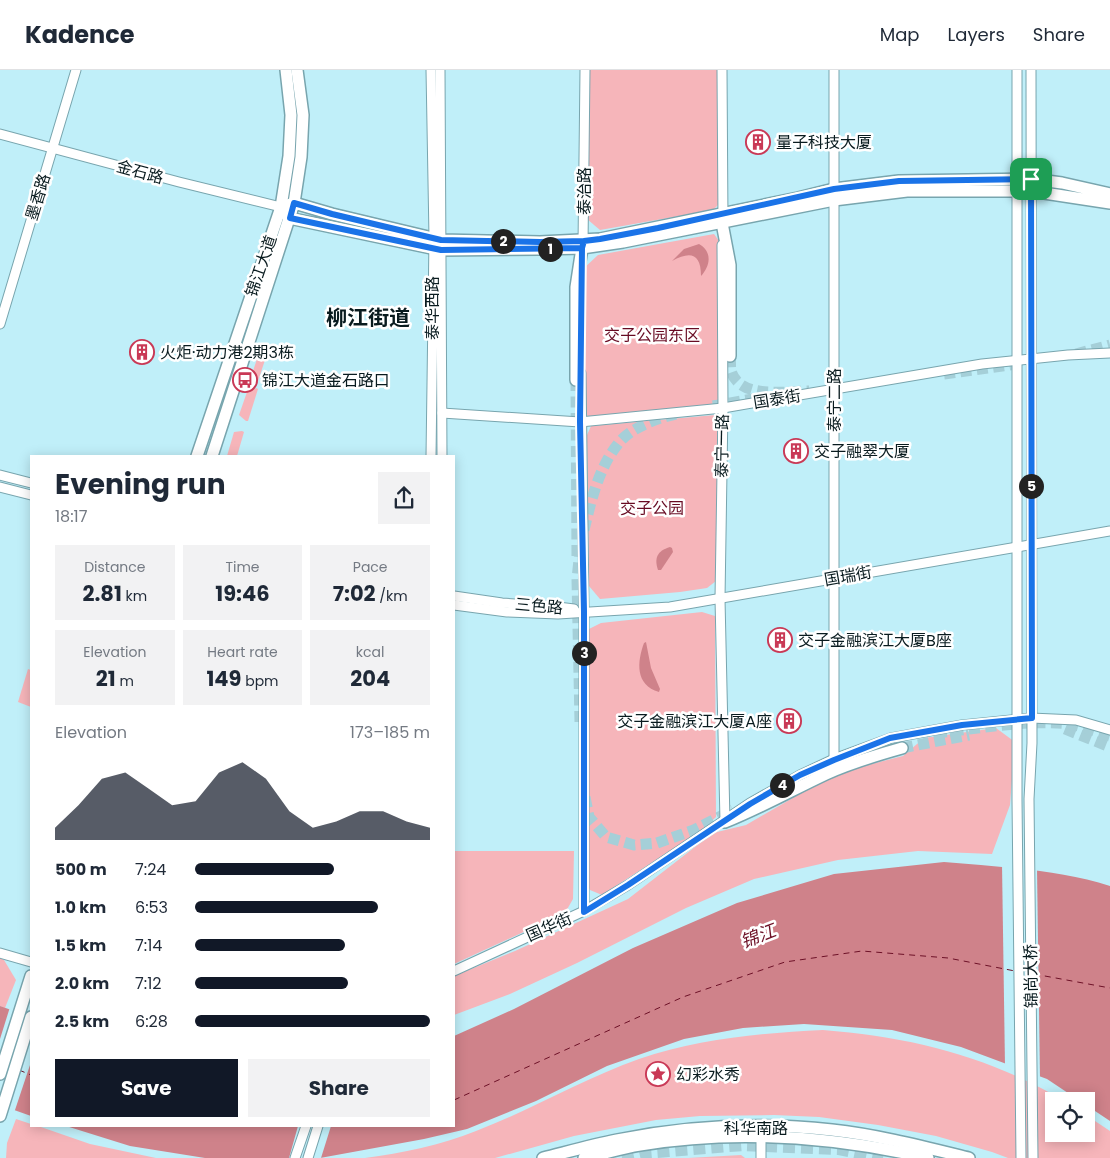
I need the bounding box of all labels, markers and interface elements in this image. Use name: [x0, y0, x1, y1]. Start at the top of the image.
text: Kadence: [25, 18, 135, 51]
text: Map: [880, 22, 920, 47]
text: Layers: [948, 22, 1005, 47]
text: Share: [1033, 22, 1085, 47]
building icon: 量子科技大厦: [745, 129, 771, 155]
place label: 量子科技大厦: [776, 131, 872, 154]
street label: 金石路: [114, 155, 166, 189]
pin: [1010, 158, 1052, 200]
icon: arrive: [1017, 165, 1045, 193]
street label: 泰治路: [573, 167, 596, 215]
street label: 墨香路: [20, 171, 56, 223]
pin: 2: [490, 228, 516, 254]
text: 2: [500, 231, 508, 251]
street label: 锦江大道: [240, 232, 282, 300]
pin: 1: [538, 236, 562, 262]
text: 1: [548, 239, 553, 259]
street label: 泰华西路: [421, 276, 444, 340]
district label: 柳江街道: [326, 303, 410, 332]
park label: 交子公园东区: [604, 324, 700, 347]
building icon: 火炬·动力港2期3栋: [129, 339, 155, 365]
place label: 火炬·动力港2期3栋: [160, 341, 294, 364]
bus stop icon: 锦江大道金石路口: [232, 367, 258, 393]
street label: 泰宁二路: [823, 368, 846, 432]
place label: 锦江大道金石路口: [262, 369, 390, 392]
street label: 国泰街: [751, 384, 803, 414]
street label: 泰宁一路: [710, 414, 734, 478]
building icon: 交子融翠大厦: [783, 438, 809, 464]
place label: 交子融翠大厦: [814, 440, 910, 463]
text: Evening run: [55, 465, 226, 504]
button: share: [378, 472, 430, 524]
pin: 5: [1018, 474, 1044, 498]
text: 5: [1027, 476, 1036, 496]
park label: 交子公园: [620, 497, 684, 520]
text: 18:17: [55, 505, 87, 528]
text: Distance: [84, 557, 146, 577]
text: Time: [225, 557, 260, 577]
text: Pace: [353, 557, 388, 577]
street label: 国瑞街: [822, 561, 874, 591]
text: 2.81: [82, 579, 122, 608]
text: 19:46: [215, 579, 270, 608]
text: 7:02: [333, 579, 376, 608]
text: km: [122, 586, 147, 606]
text: /km: [376, 586, 408, 606]
street label: 三色路: [514, 592, 564, 620]
building icon: 交子金融滨江大厦B座: [767, 627, 793, 653]
place label: 交子金融滨江大厦B座: [798, 629, 952, 652]
pin: 3: [572, 640, 596, 666]
text: Elevation: [83, 642, 146, 662]
text: Heart rate: [207, 642, 278, 662]
text: kcal: [356, 642, 384, 662]
text: 3: [580, 643, 589, 663]
text: 21: [96, 664, 116, 693]
text: 149: [206, 664, 241, 693]
text: 204: [350, 664, 390, 693]
text: m: [116, 671, 134, 691]
text: bpm: [241, 671, 279, 691]
building icon: 交子金融滨江大厦A座: [776, 708, 802, 734]
place label: 交子金融滨江大厦A座: [617, 710, 772, 733]
text: Elevation: [55, 721, 127, 744]
text: 173–185 m: [350, 721, 430, 744]
pin: 4: [770, 772, 794, 798]
text: 4: [778, 775, 787, 795]
text: 500 m: [55, 858, 107, 881]
text: 7:24: [135, 858, 166, 881]
text: 1.0 km: [55, 896, 106, 919]
text: 6:53: [135, 896, 168, 919]
street label: 国华街: [522, 907, 576, 947]
water label: 锦江: [737, 917, 781, 954]
text: 1.5 km: [55, 934, 106, 957]
text: 7:14: [135, 934, 162, 957]
street label: 锦尚大桥: [1019, 944, 1043, 1008]
text: 2.0 km: [55, 972, 109, 995]
text: 7:12: [135, 972, 161, 995]
text: 2.5 km: [55, 1010, 109, 1033]
text: 6:28: [135, 1010, 168, 1033]
button: Save: [55, 1059, 238, 1117]
button: Share: [248, 1059, 430, 1117]
place icon: 幻彩水秀: [645, 1061, 671, 1087]
place label: 幻彩水秀: [676, 1063, 740, 1086]
map controls: [1045, 1092, 1095, 1142]
button: locate: [1045, 1092, 1095, 1142]
street label: 科华南路: [724, 1117, 788, 1140]

